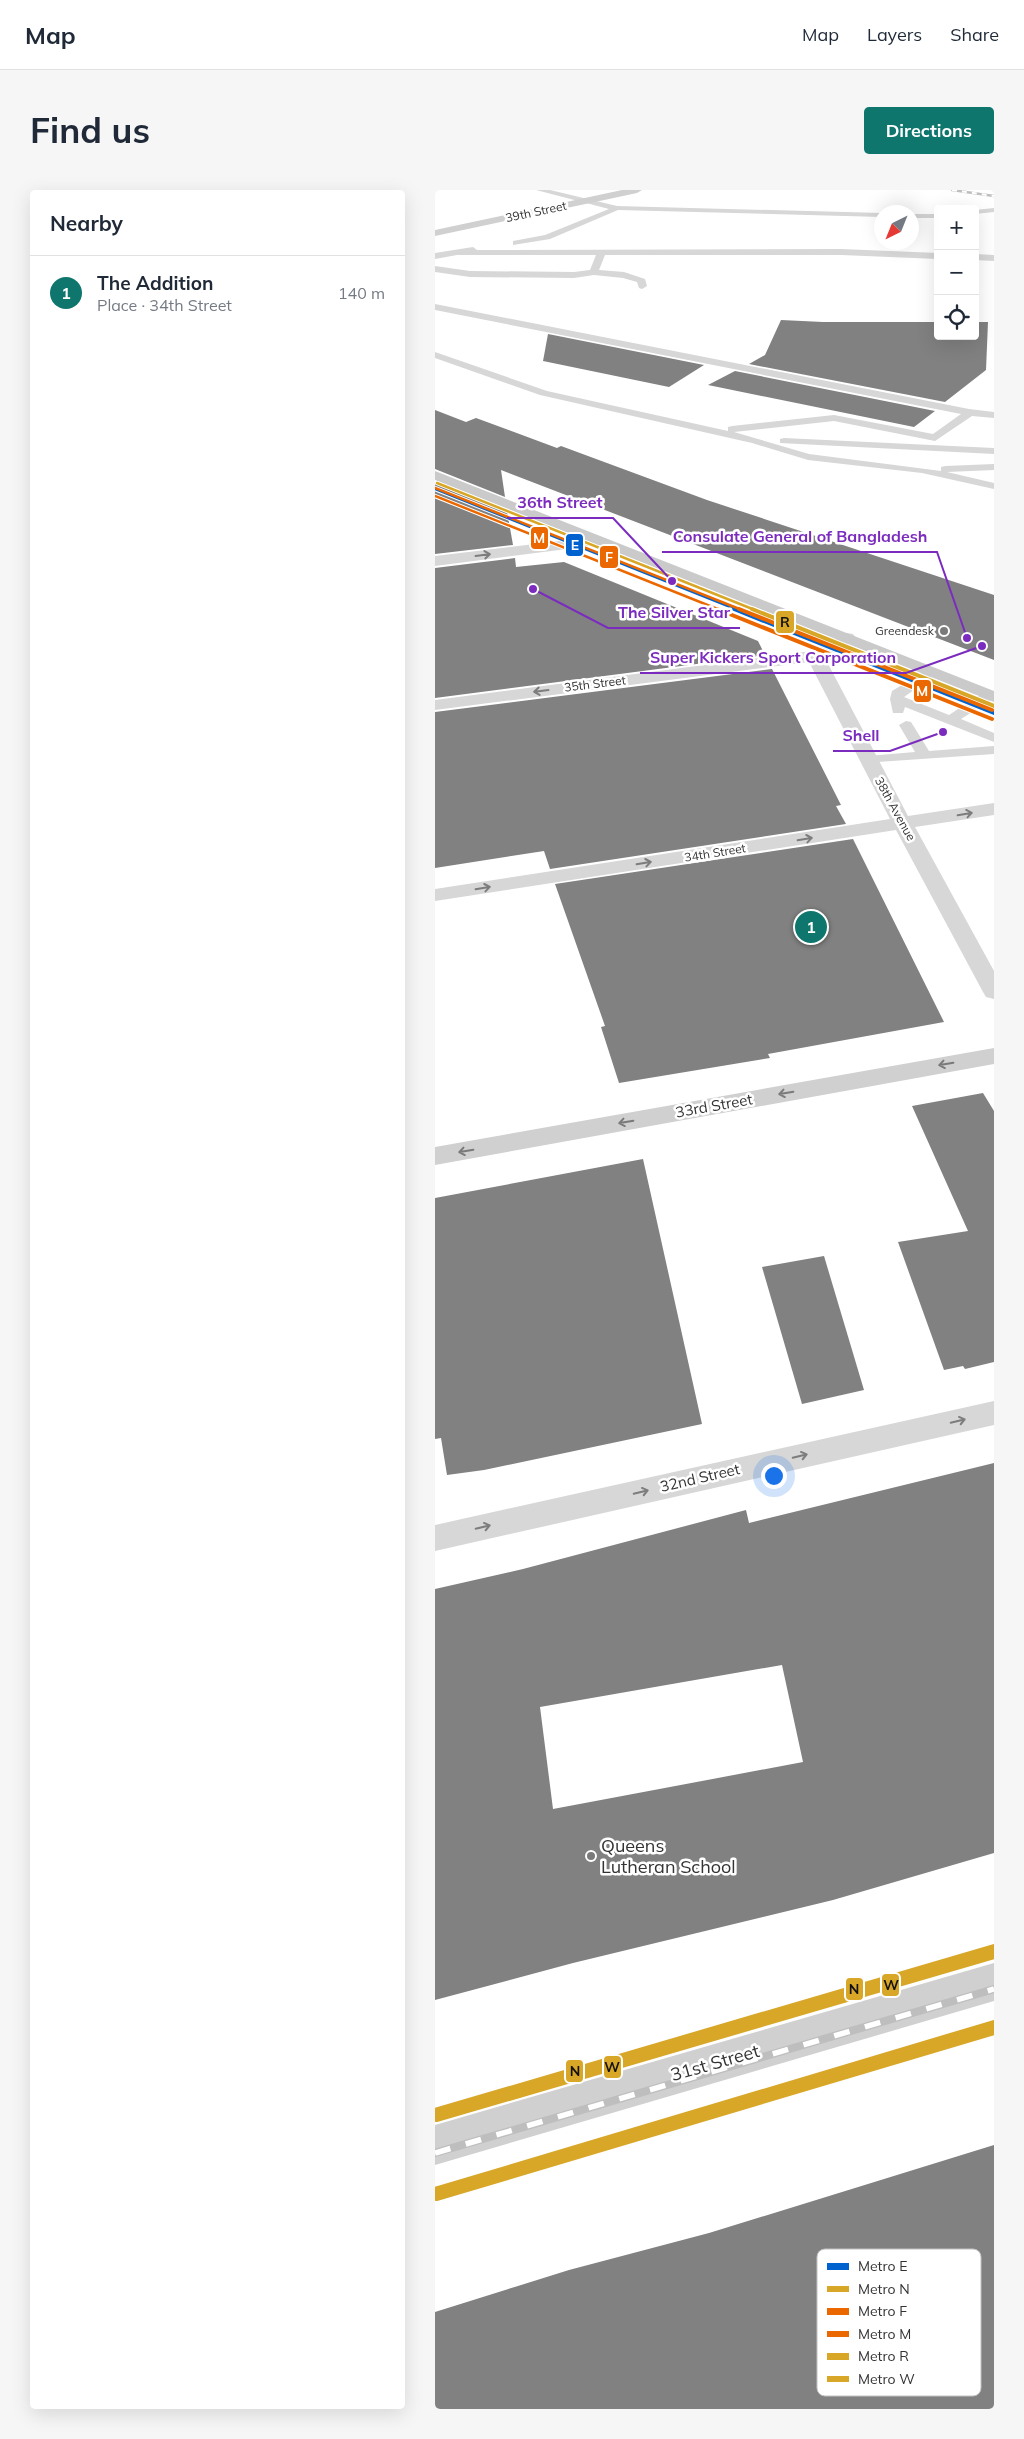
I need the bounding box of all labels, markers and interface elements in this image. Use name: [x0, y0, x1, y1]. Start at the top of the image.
text: Map: [25, 20, 76, 50]
text: Map: [802, 23, 839, 46]
text: Layers: [867, 23, 922, 46]
text: Share: [950, 23, 999, 46]
button: Directions: [864, 107, 994, 154]
text: Find us: [30, 108, 150, 152]
street label: 39th Street: [504, 198, 568, 225]
north arrow: [874, 205, 919, 250]
map controls: [934, 205, 979, 340]
button: +: [934, 205, 979, 250]
text: Nearby: [50, 210, 123, 236]
button: −: [934, 250, 979, 295]
text: The Addition: [97, 271, 213, 295]
text: 1: [61, 283, 71, 303]
text: 140 m: [338, 283, 385, 303]
text: Place · 34th Street: [97, 295, 232, 315]
button: locate: [934, 295, 979, 340]
callout: 36th Street: [507, 487, 613, 518]
text: 36th Street: [517, 492, 603, 512]
callout: Consulate General of Bangladesh: [662, 521, 937, 552]
line badge: M: [530, 526, 549, 550]
text: Consulate General of Bangladesh: [673, 526, 927, 546]
text: M: [533, 529, 545, 547]
line badge: E: [565, 533, 584, 557]
text: E: [571, 536, 579, 554]
line badge: F: [599, 545, 619, 569]
text: F: [605, 548, 613, 566]
one-way arrow: [475, 550, 491, 560]
callout: The Silver Star: [608, 597, 740, 628]
text: The Silver Star: [618, 602, 731, 622]
line badge: R: [775, 610, 795, 634]
text: R: [780, 613, 790, 631]
place label: Greendesk: [875, 623, 935, 638]
marker: Greendesk: [938, 625, 950, 637]
callout: Super Kickers Sport Corporation: [640, 642, 906, 673]
text: Super Kickers Sport Corporation: [650, 647, 896, 667]
street label: 35th Street: [563, 672, 627, 695]
line badge: M: [913, 679, 932, 703]
text: M: [916, 682, 928, 700]
one-way arrow: [533, 686, 549, 696]
callout: Shell: [833, 720, 890, 751]
text: Shell: [842, 725, 880, 745]
street label: 38th Avenue: [872, 774, 919, 843]
one-way arrow: [957, 809, 973, 819]
one-way arrow: [796, 834, 812, 844]
street label: 34th Street: [683, 840, 747, 865]
one-way arrow: [636, 858, 652, 868]
one-way arrow: [475, 883, 491, 893]
pin: 1: [795, 908, 827, 946]
one-way arrow: [938, 1060, 954, 1070]
street label: 33rd Street: [674, 1089, 754, 1122]
one-way arrow: [778, 1089, 794, 1098]
one-way arrow: [619, 1117, 635, 1127]
one-way arrow: [459, 1146, 475, 1156]
one-way arrow: [950, 1416, 966, 1425]
one-way arrow: [791, 1451, 807, 1460]
street label: 32nd Street: [658, 1459, 742, 1496]
your location: [761, 1463, 787, 1489]
one-way arrow: [633, 1486, 649, 1496]
one-way arrow: [474, 1522, 490, 1531]
place label: Queens Lutheran School: [601, 1834, 736, 1878]
marker: Queens Lutheran School: [585, 1850, 597, 1862]
line badge: W: [881, 1973, 900, 1997]
text: W: [883, 1976, 899, 1994]
line badge: N: [845, 1977, 864, 2001]
text: N: [849, 1980, 859, 1998]
street label: 31st Street: [668, 2039, 762, 2086]
line badge: W: [603, 2055, 622, 2079]
text: W: [604, 2058, 620, 2076]
line badge: N: [565, 2059, 584, 2083]
text: N: [570, 2062, 580, 2080]
legend: [817, 2249, 981, 2396]
text: Metro E: [858, 2257, 907, 2275]
text: Metro N: [858, 2280, 910, 2298]
text: Metro F: [858, 2302, 907, 2320]
text: Metro M: [858, 2325, 911, 2343]
text: Metro R: [858, 2347, 909, 2365]
text: Metro W: [858, 2370, 915, 2388]

